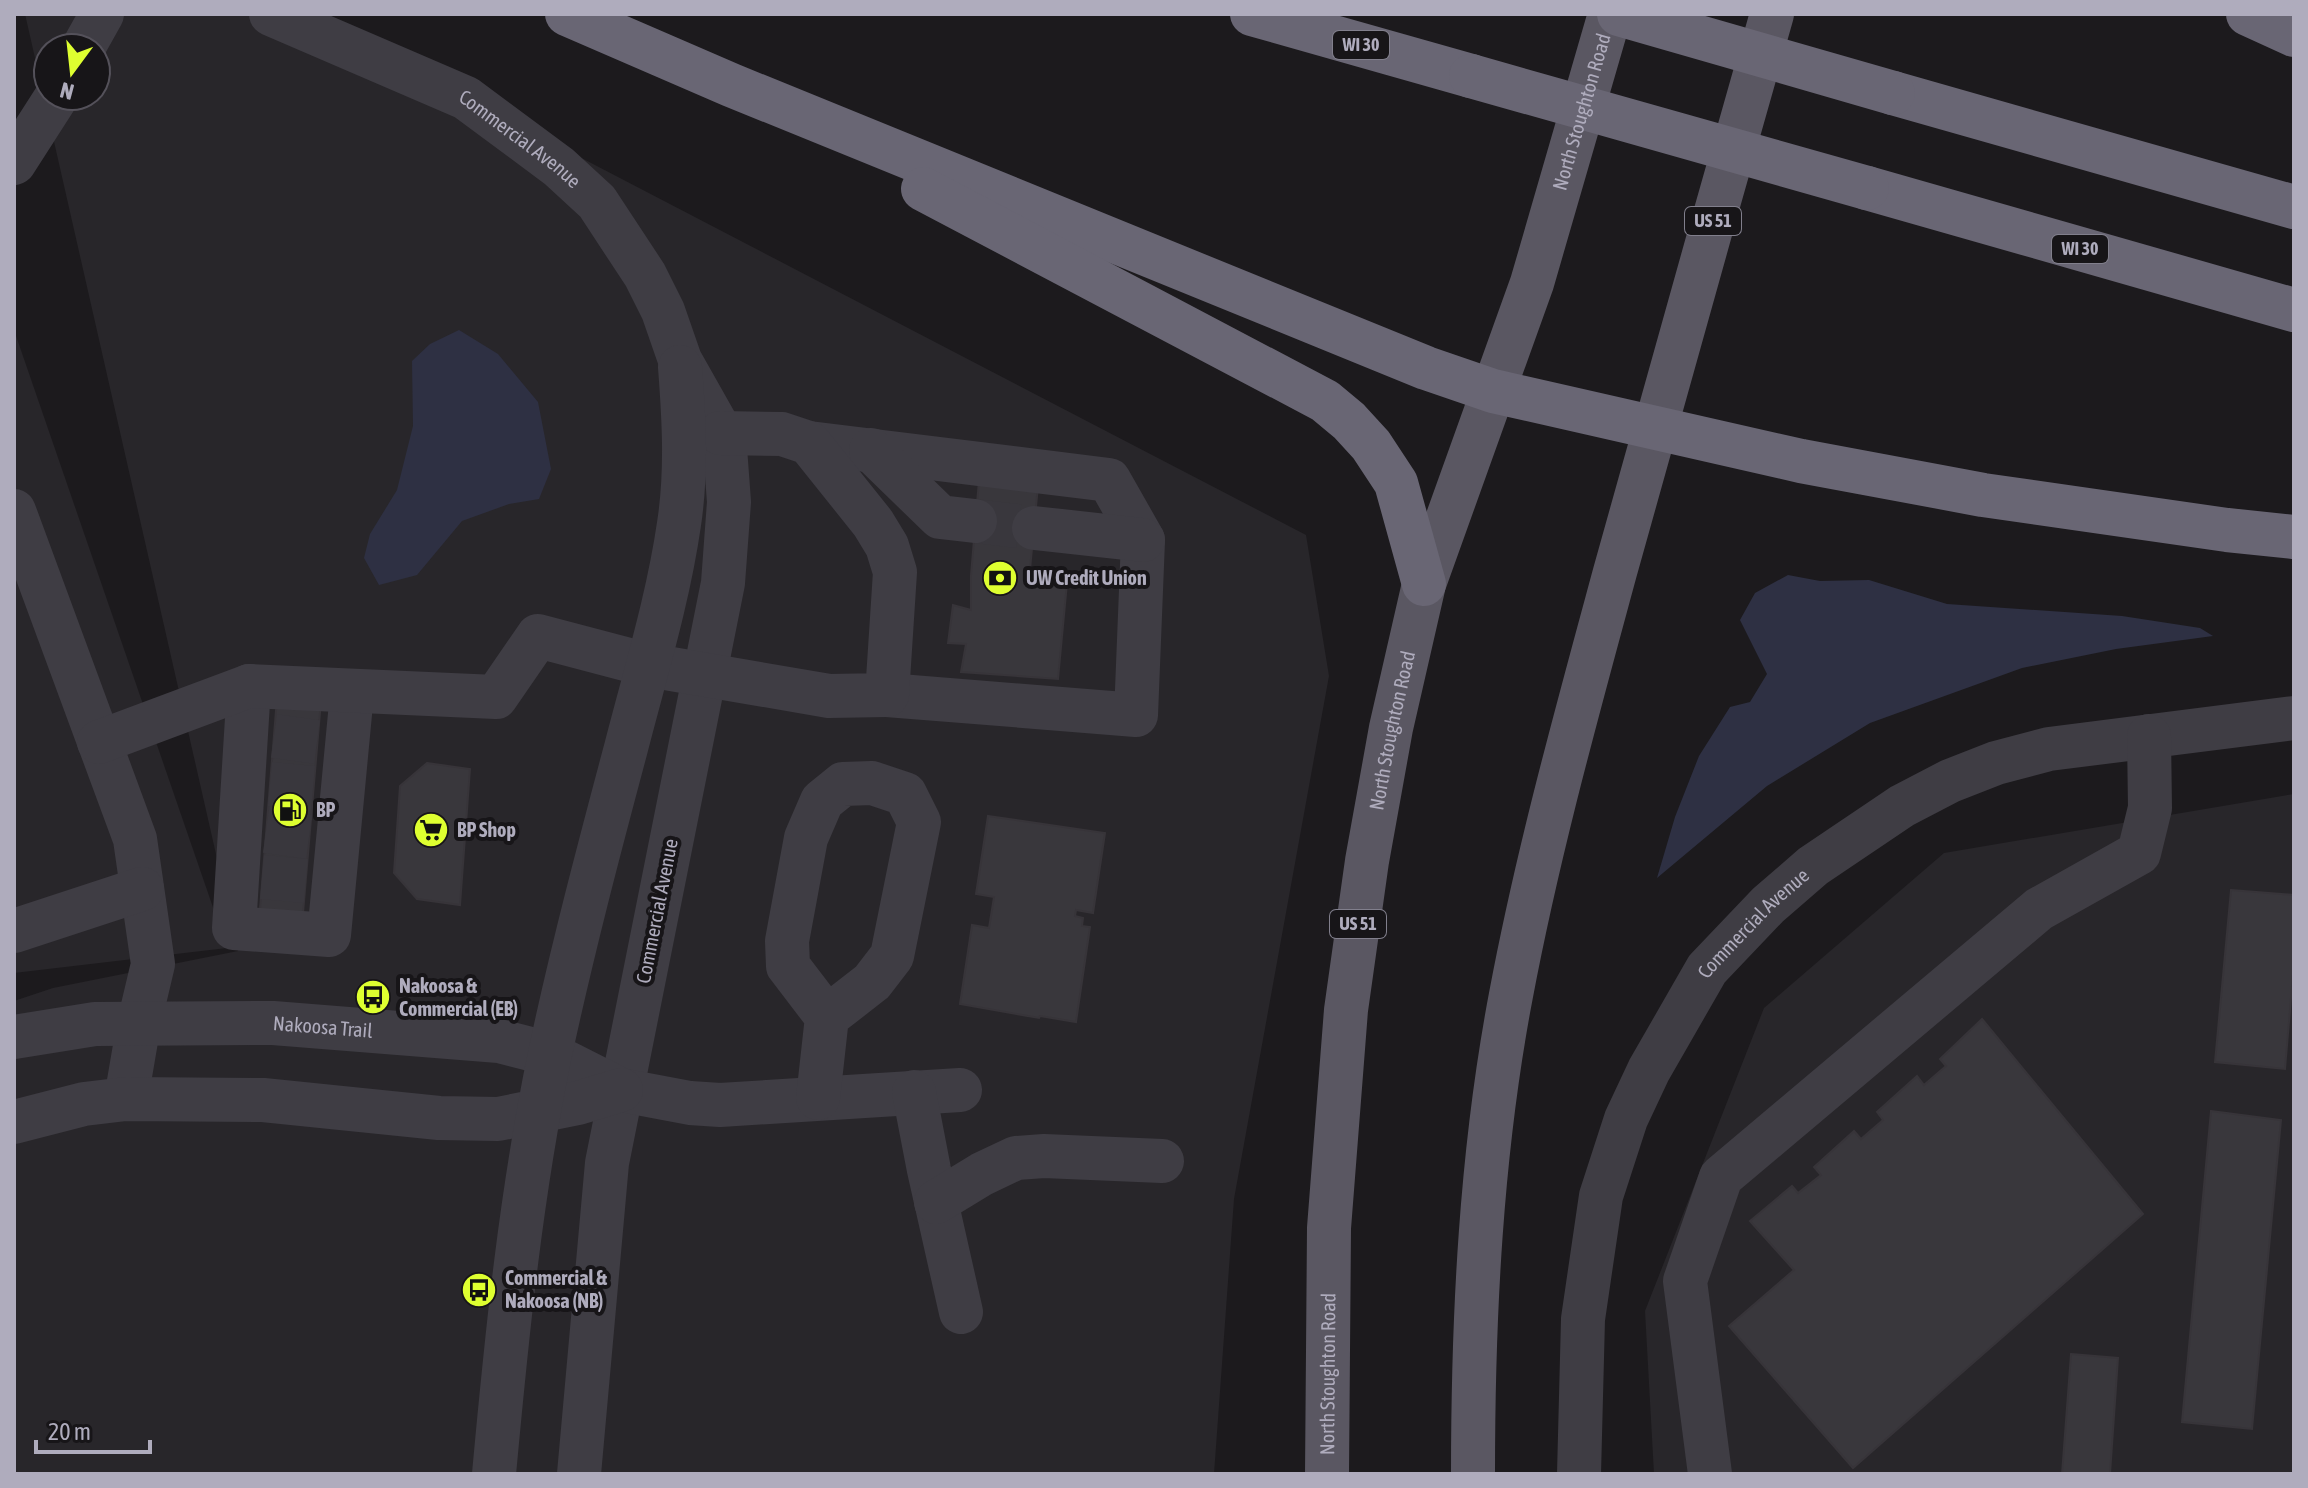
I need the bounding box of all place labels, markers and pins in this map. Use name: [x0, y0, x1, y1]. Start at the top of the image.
bank icon: UW Credit Union: [981, 559, 1019, 597]
place label: UW Credit Union: [1026, 566, 1147, 589]
fuel station icon: BP: [271, 791, 309, 829]
place label: BP: [316, 798, 335, 821]
supermarket icon: BP Shop: [412, 811, 450, 849]
place label: BP Shop: [457, 818, 516, 841]
place label: Nakoosa & Commercial (EB): [399, 974, 518, 1020]
bus stop icon: Nakoosa & Commercial (EB): [354, 978, 392, 1016]
place label: Commercial & Nakoosa (NB): [505, 1266, 608, 1312]
bus stop icon: Commercial & Nakoosa (NB): [460, 1271, 498, 1309]

